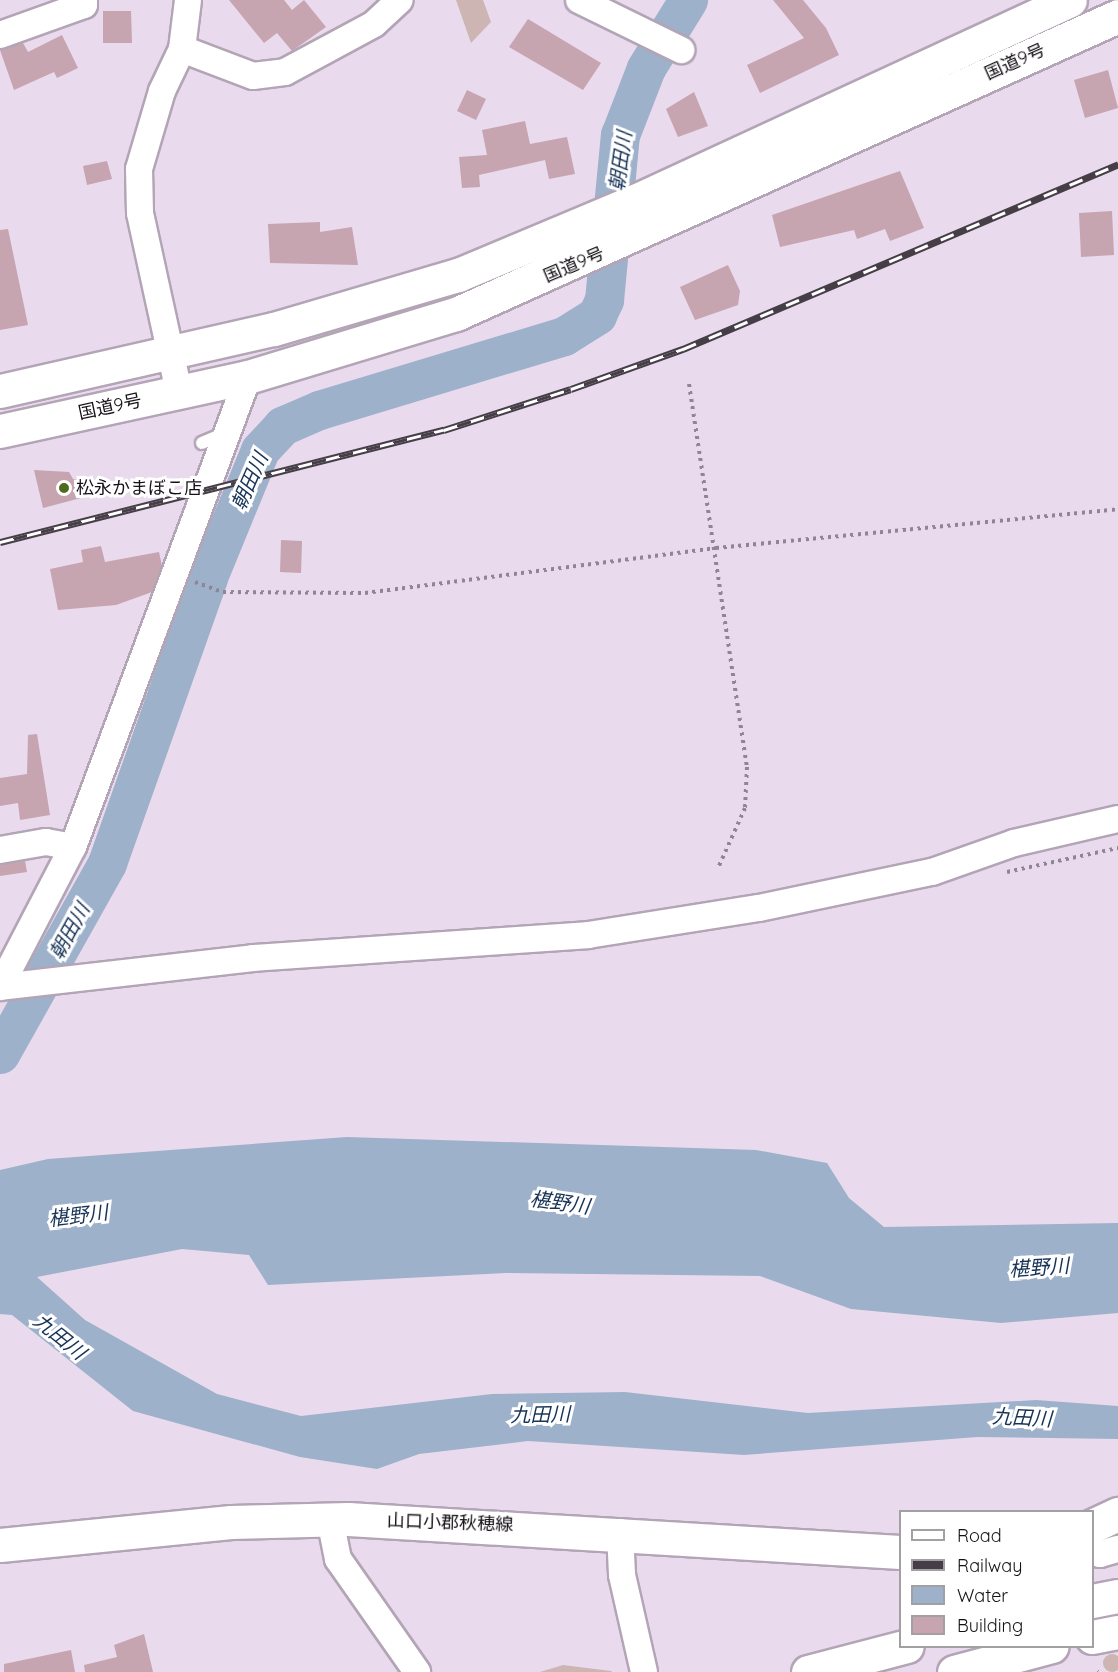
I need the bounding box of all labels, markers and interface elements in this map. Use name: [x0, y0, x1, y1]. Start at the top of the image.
street label: 国道9号: [981, 39, 1049, 85]
water label: 朝田川: [604, 130, 636, 192]
street label: 国道9号: [540, 243, 608, 287]
street label: 国道9号: [76, 390, 144, 424]
water label: 朝田川: [226, 449, 272, 513]
place label: 松永かまぼこ店: [76, 477, 202, 499]
marker: 松永かまぼこ店: [57, 481, 71, 495]
water label: 朝田川: [44, 899, 94, 963]
water label: 椹野川: [529, 1186, 591, 1218]
water label: 椹野川: [47, 1199, 109, 1231]
water label: 椹野川: [1008, 1253, 1070, 1281]
water label: 九田川: [29, 1308, 91, 1364]
water label: 九田川: [510, 1401, 570, 1427]
water label: 九田川: [991, 1403, 1053, 1431]
street label: 山口小郡秋穂線: [387, 1510, 513, 1536]
legend: [899, 1510, 1094, 1648]
text: Road: [957, 1524, 1002, 1547]
text: Railway: [957, 1554, 1023, 1577]
text: Water: [957, 1584, 1008, 1607]
text: Building: [957, 1614, 1023, 1637]

